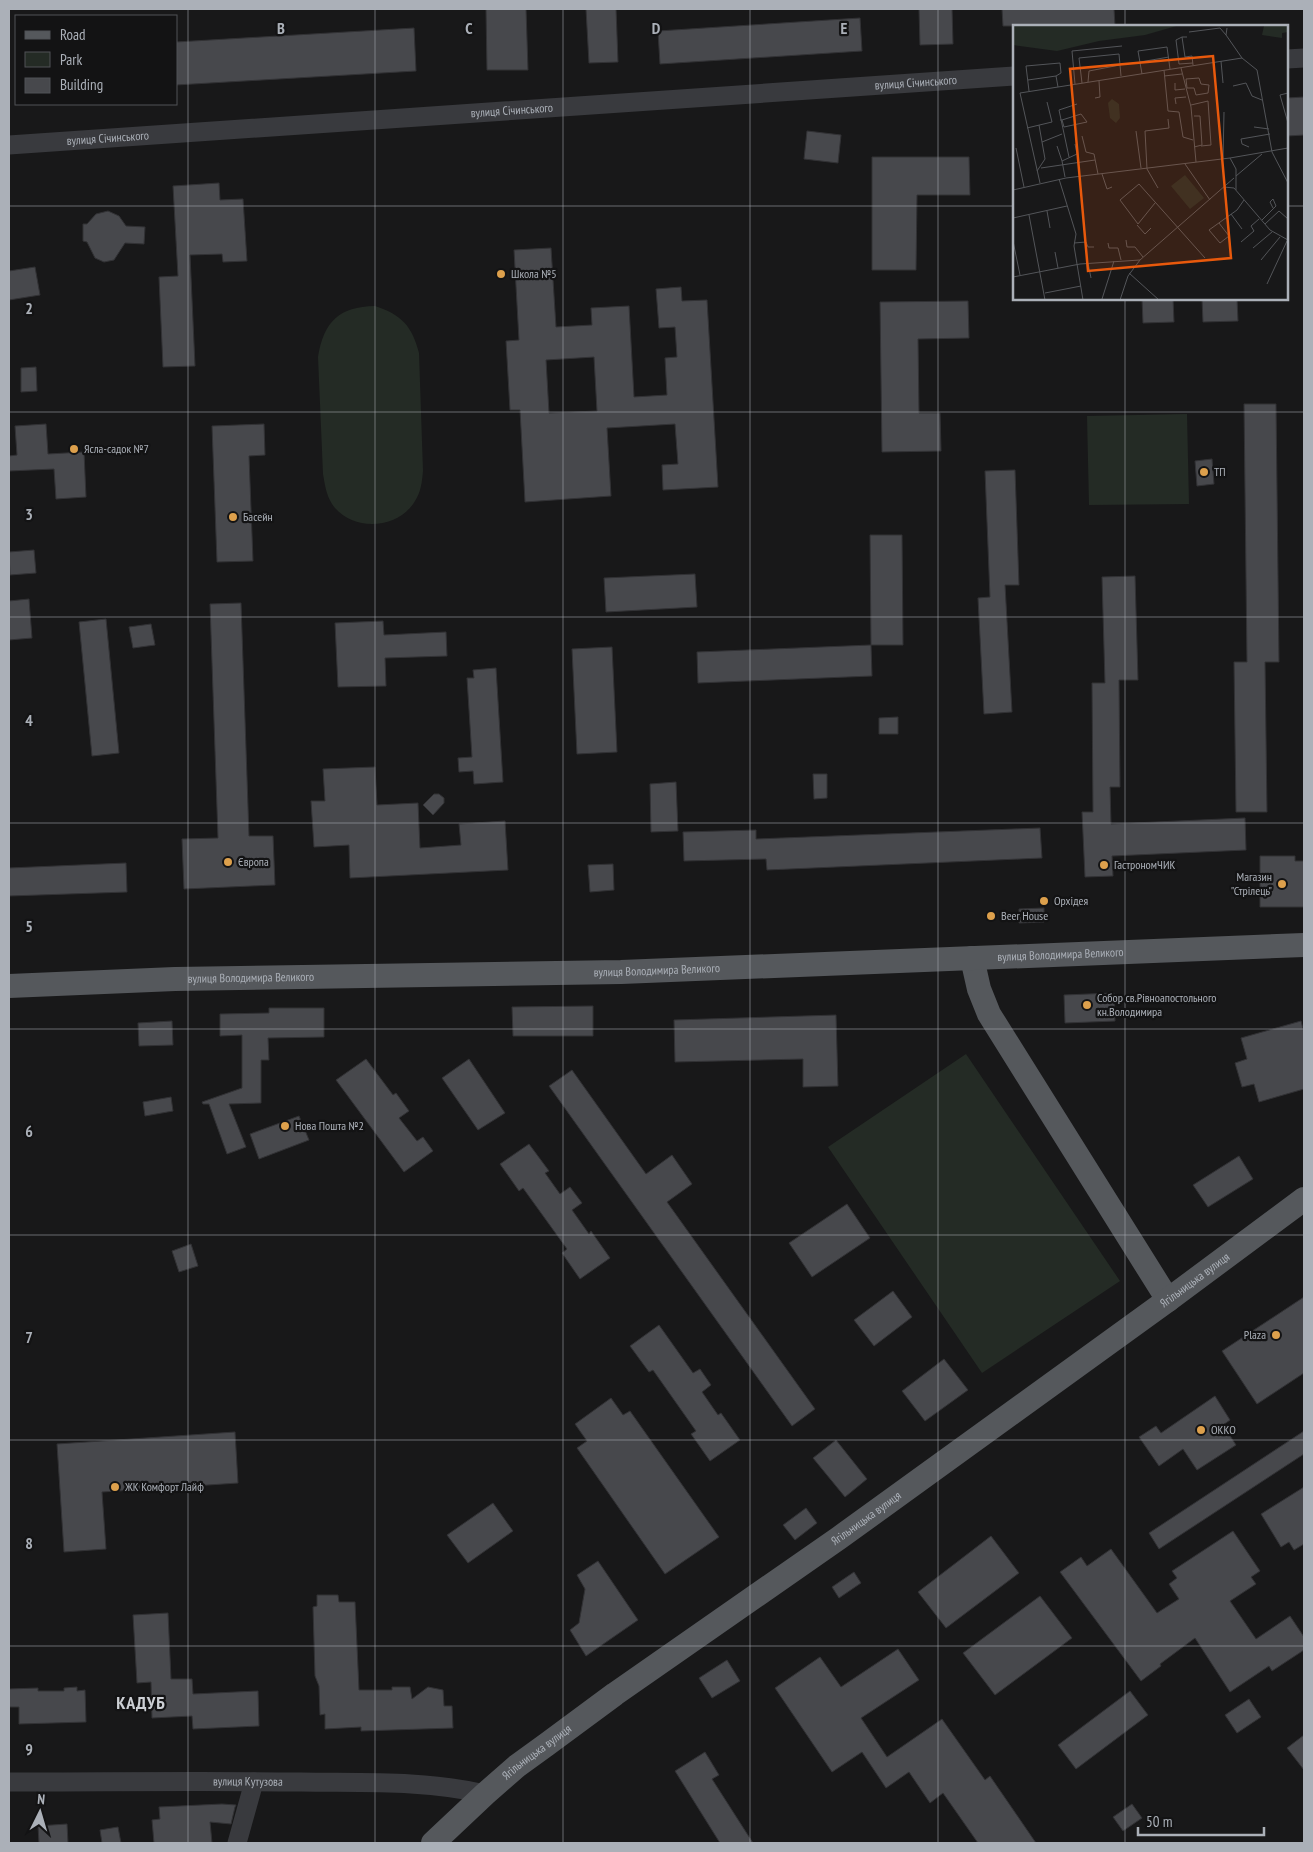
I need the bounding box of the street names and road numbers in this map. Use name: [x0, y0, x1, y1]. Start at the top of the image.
street label: вулиця Січинського: [874, 72, 957, 93]
street label: вулиця Січинського: [470, 100, 553, 120]
street label: вулиця Січинського: [66, 127, 149, 148]
street label: вулиця Володимира Великого: [997, 944, 1124, 964]
street label: вулиця Володимира Великого: [593, 960, 720, 979]
street label: вулиця Володимира Великого: [187, 969, 314, 986]
street label: Ягільницька вулиця: [1157, 1249, 1233, 1310]
street label: Ягільницька вулиця: [828, 1487, 904, 1548]
street label: Ягільницька вулиця: [499, 1721, 574, 1783]
street label: вулиця Кутузова: [213, 1774, 283, 1789]

